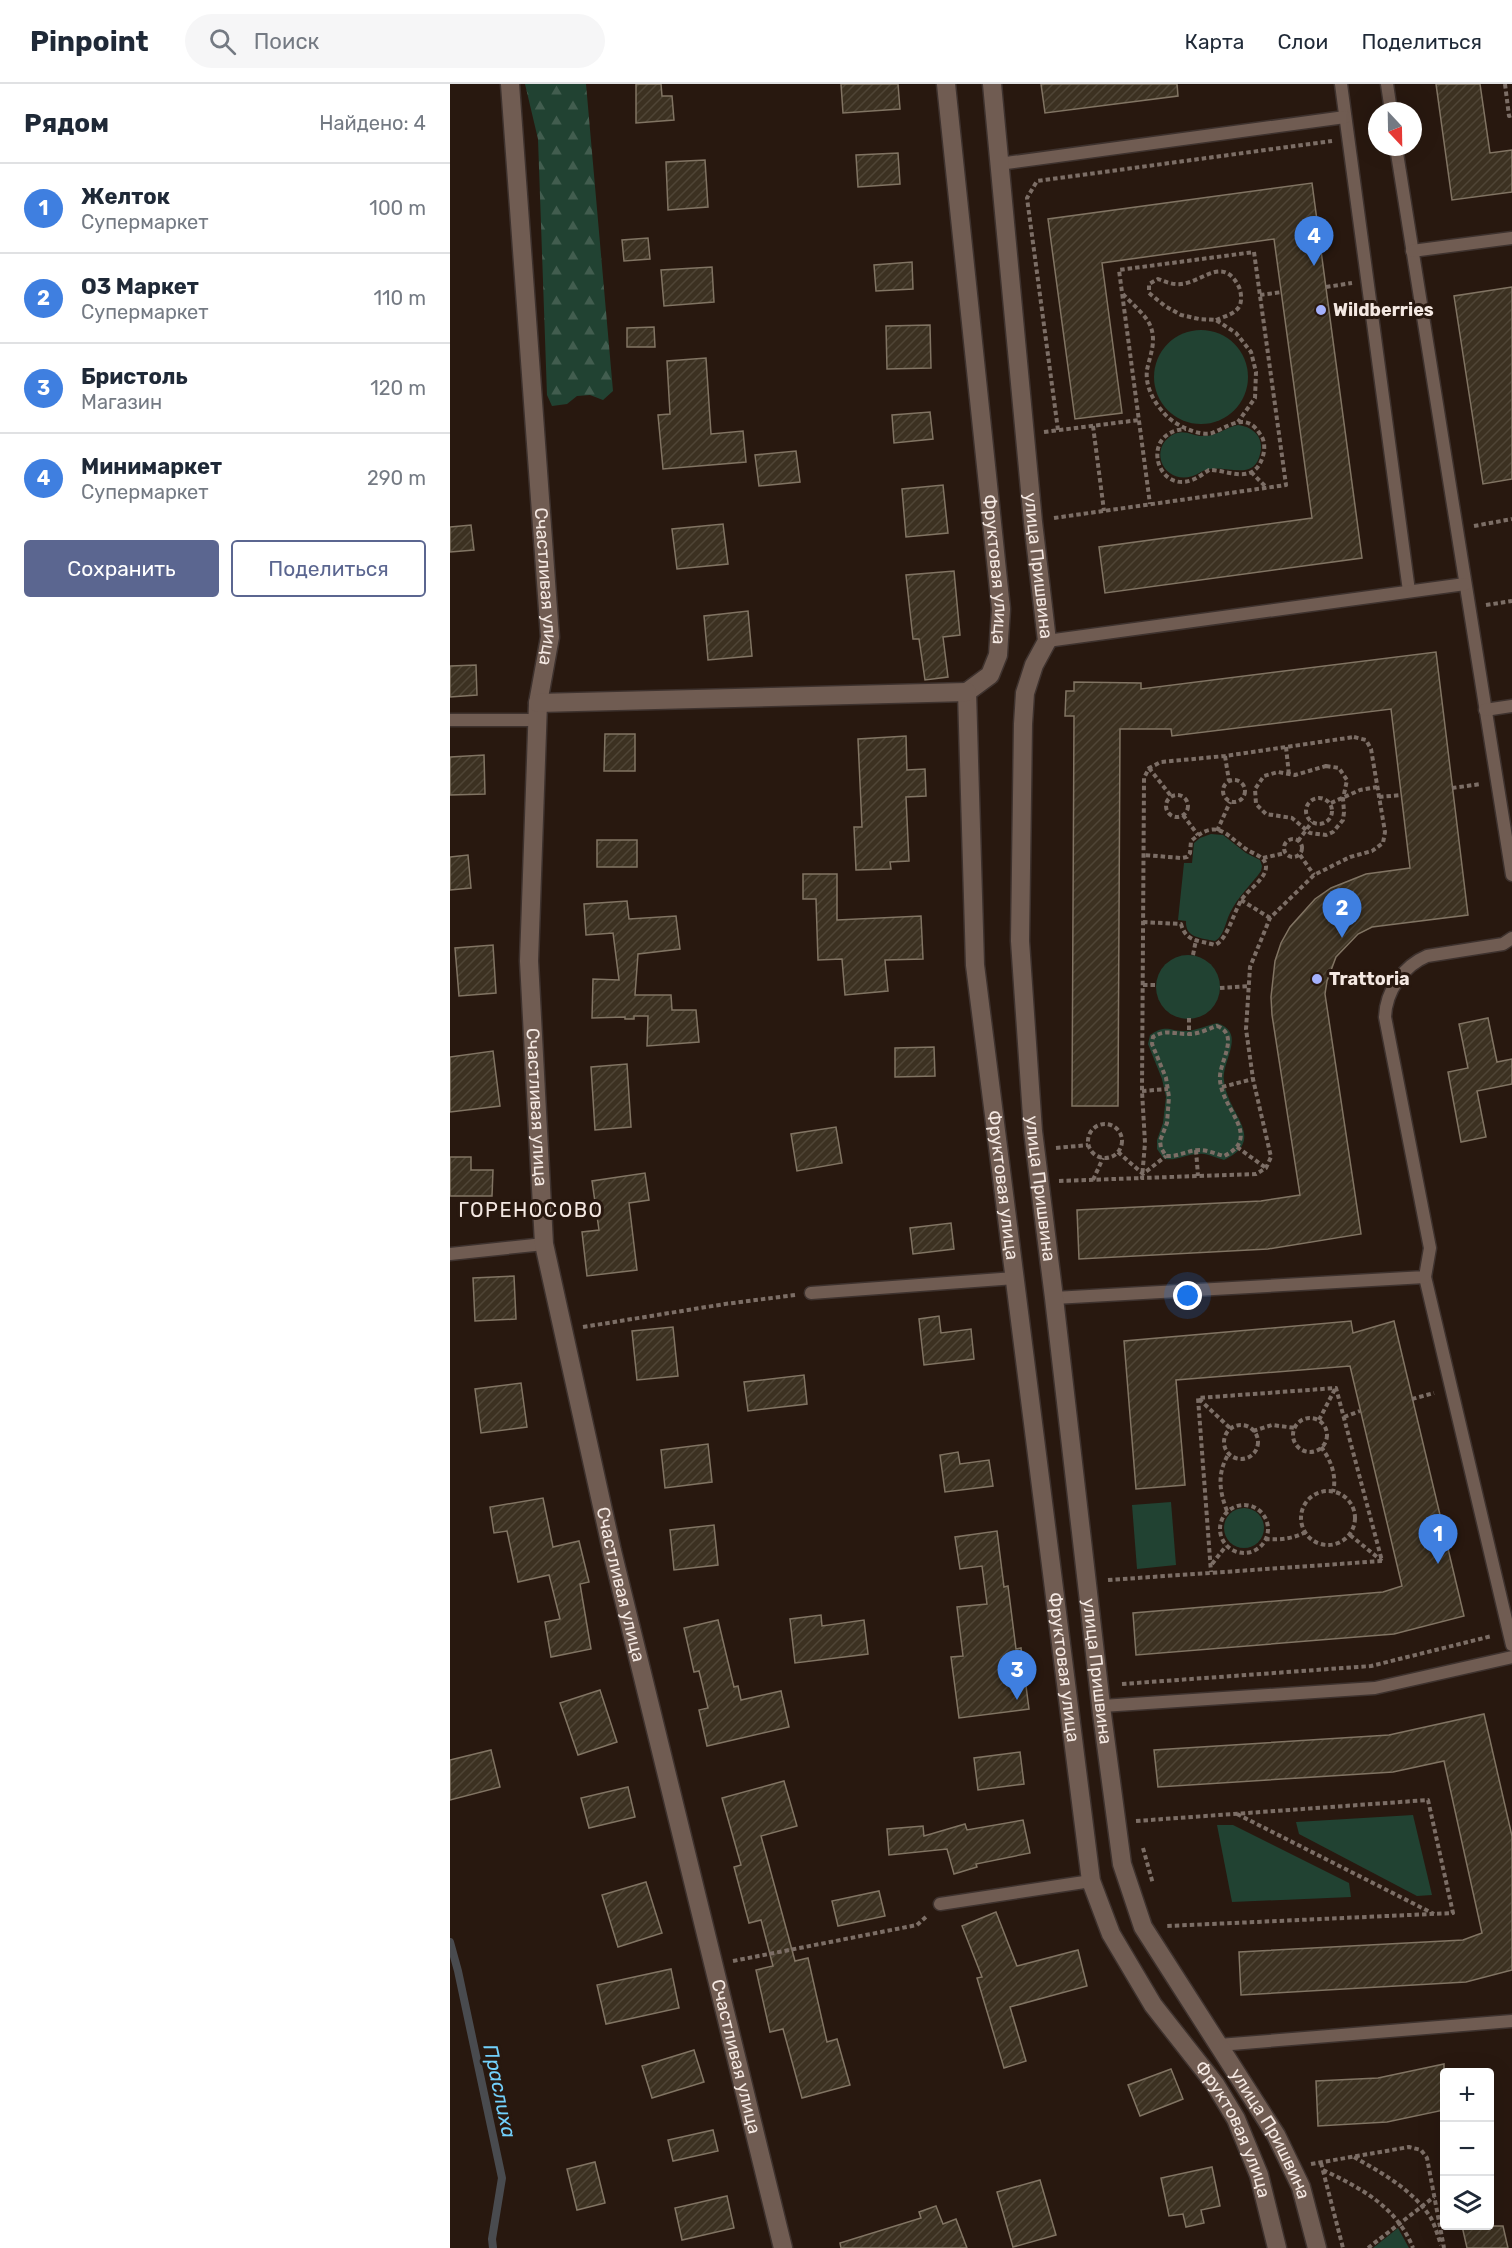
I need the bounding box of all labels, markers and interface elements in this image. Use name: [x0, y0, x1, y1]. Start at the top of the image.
search box: [185, 14, 605, 68]
text: Pinpoint: [30, 25, 149, 58]
icon: search: [206, 25, 239, 58]
text: Поиск: [254, 28, 319, 55]
text: Карта: [1184, 29, 1244, 54]
text: Слои: [1277, 29, 1328, 54]
text: Поделиться: [1361, 29, 1482, 54]
north arrow: [1368, 102, 1422, 156]
text: Рядом: [24, 108, 109, 139]
text: Найдено: 4: [319, 111, 426, 135]
text: Желток: [81, 183, 170, 210]
text: 1: [39, 196, 48, 220]
text: 100 m: [369, 196, 426, 220]
text: Супермаркет: [81, 210, 209, 234]
pin: 4: [1294, 216, 1334, 266]
text: О3 Маркет: [81, 273, 199, 300]
text: 2: [37, 286, 50, 310]
text: 110 m: [374, 286, 426, 310]
place label: Wildberries: [1333, 299, 1434, 321]
text: Супермаркет: [81, 300, 209, 324]
marker: Wildberries: [1314, 303, 1328, 317]
text: Бристоль: [81, 363, 188, 390]
text: 3: [37, 376, 50, 400]
text: 120 m: [370, 376, 426, 400]
text: Магазин: [81, 390, 162, 414]
text: Минимаркет: [81, 453, 222, 480]
text: 4: [37, 466, 50, 490]
text: 290 m: [367, 466, 426, 490]
text: Супермаркет: [81, 480, 209, 504]
street label: улица Пришвина: [1019, 492, 1058, 640]
street label: Фруктовая улица: [978, 493, 1012, 645]
street label: Счастливая улица: [530, 507, 561, 667]
button: Сохранить: [24, 540, 219, 597]
button: Поделиться: [231, 540, 426, 597]
pin: 2: [1322, 888, 1362, 938]
place label: Trattoria: [1329, 968, 1410, 990]
marker: Trattoria: [1310, 972, 1324, 986]
street label: Счастливая улица: [522, 1027, 552, 1187]
street label: Фруктовая улица: [982, 1109, 1023, 1261]
street label: улица Пришвина: [1021, 1115, 1060, 1263]
district label: ГОРЕНОСОВО: [458, 1198, 604, 1222]
your location: [1173, 1281, 1202, 1310]
street label: Счастливая улица: [592, 1505, 650, 1664]
pin: 1: [1418, 1514, 1458, 1564]
street label: Фруктовая улица: [1044, 1591, 1084, 1743]
street label: улица Пришвина: [1078, 1597, 1117, 1746]
pin: 3: [998, 1650, 1036, 1700]
street label: Счастливая улица: [706, 1977, 766, 2136]
water label: Праслиха: [478, 2042, 522, 2140]
street label: Фруктовая улица: [1190, 2056, 1275, 2200]
street label: улица Пришвина: [1225, 2064, 1315, 2201]
map controls: [1440, 2068, 1494, 2230]
button: +: [1440, 2068, 1494, 2122]
button: −: [1440, 2122, 1494, 2176]
button: layers: [1440, 2176, 1494, 2230]

